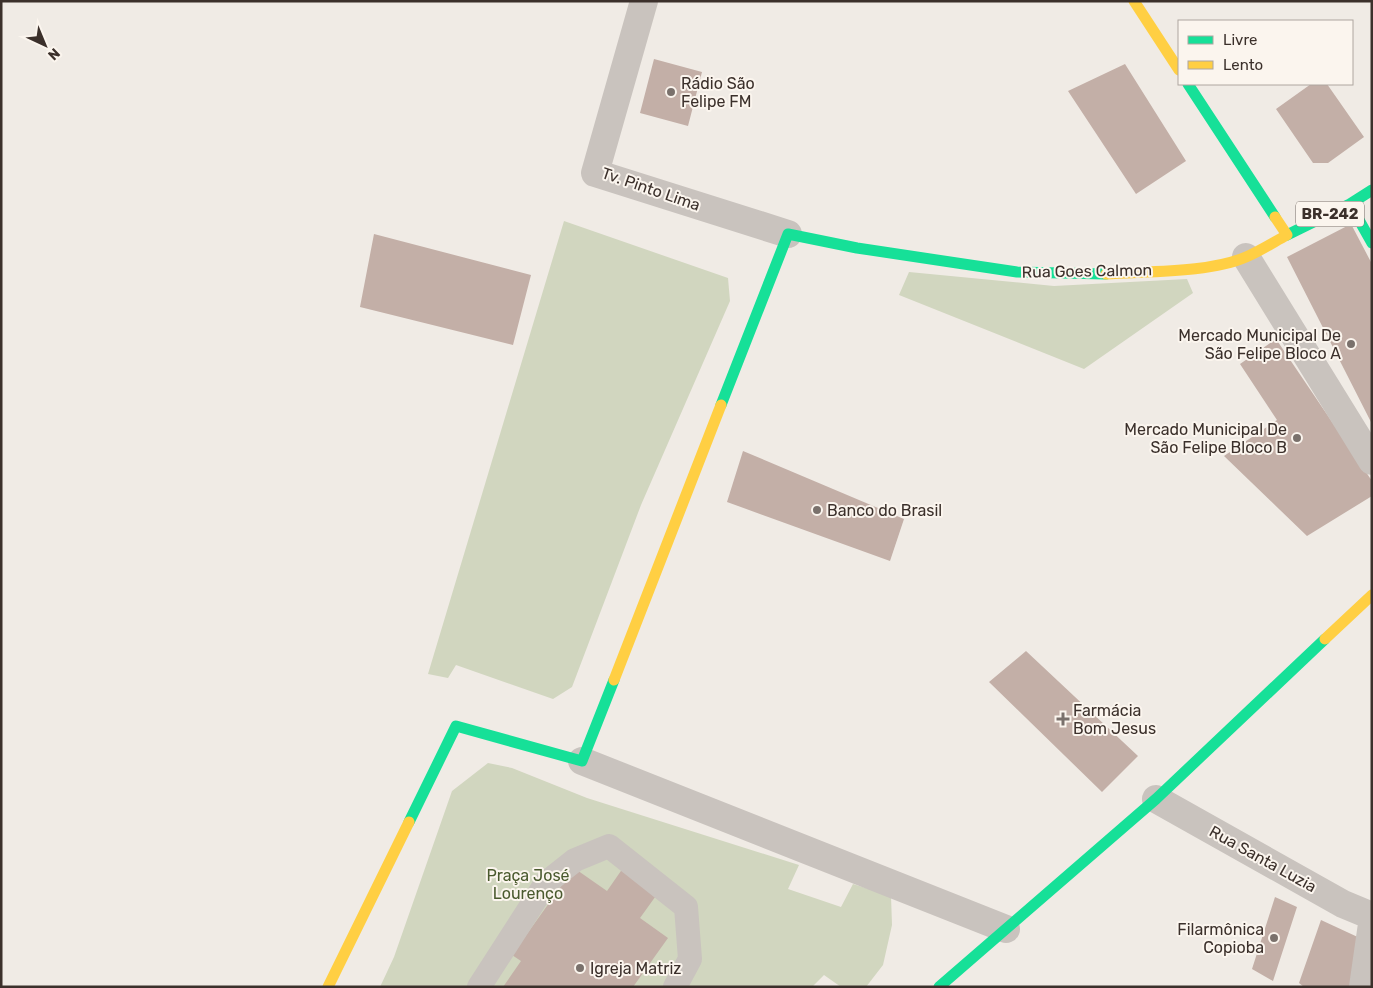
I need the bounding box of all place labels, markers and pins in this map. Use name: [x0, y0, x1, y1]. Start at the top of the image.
place label: Rádio São Felipe FM: [681, 74, 755, 111]
marker: Rádio São Felipe FM: [665, 86, 677, 98]
place label: Mercado Municipal De São Felipe Bloco A: [1178, 326, 1341, 363]
marker: Mercado Municipal De São Felipe Bloco A: [1345, 338, 1357, 350]
place label: Mercado Municipal De São Felipe Bloco B: [1124, 420, 1287, 457]
marker: Mercado Municipal De São Felipe Bloco B: [1291, 432, 1303, 444]
place label: Banco do Brasil: [827, 501, 942, 520]
marker: Banco do Brasil: [811, 504, 823, 516]
place label: Farmácia Bom Jesus: [1073, 701, 1156, 738]
marker: Farmácia Bom Jesus: [1057, 713, 1069, 725]
place label: Filarmônica Copioba: [1177, 920, 1264, 957]
marker: Filarmônica Copioba: [1268, 932, 1280, 944]
place label: Igreja Matriz: [590, 959, 681, 978]
marker: Igreja Matriz: [574, 962, 586, 974]

